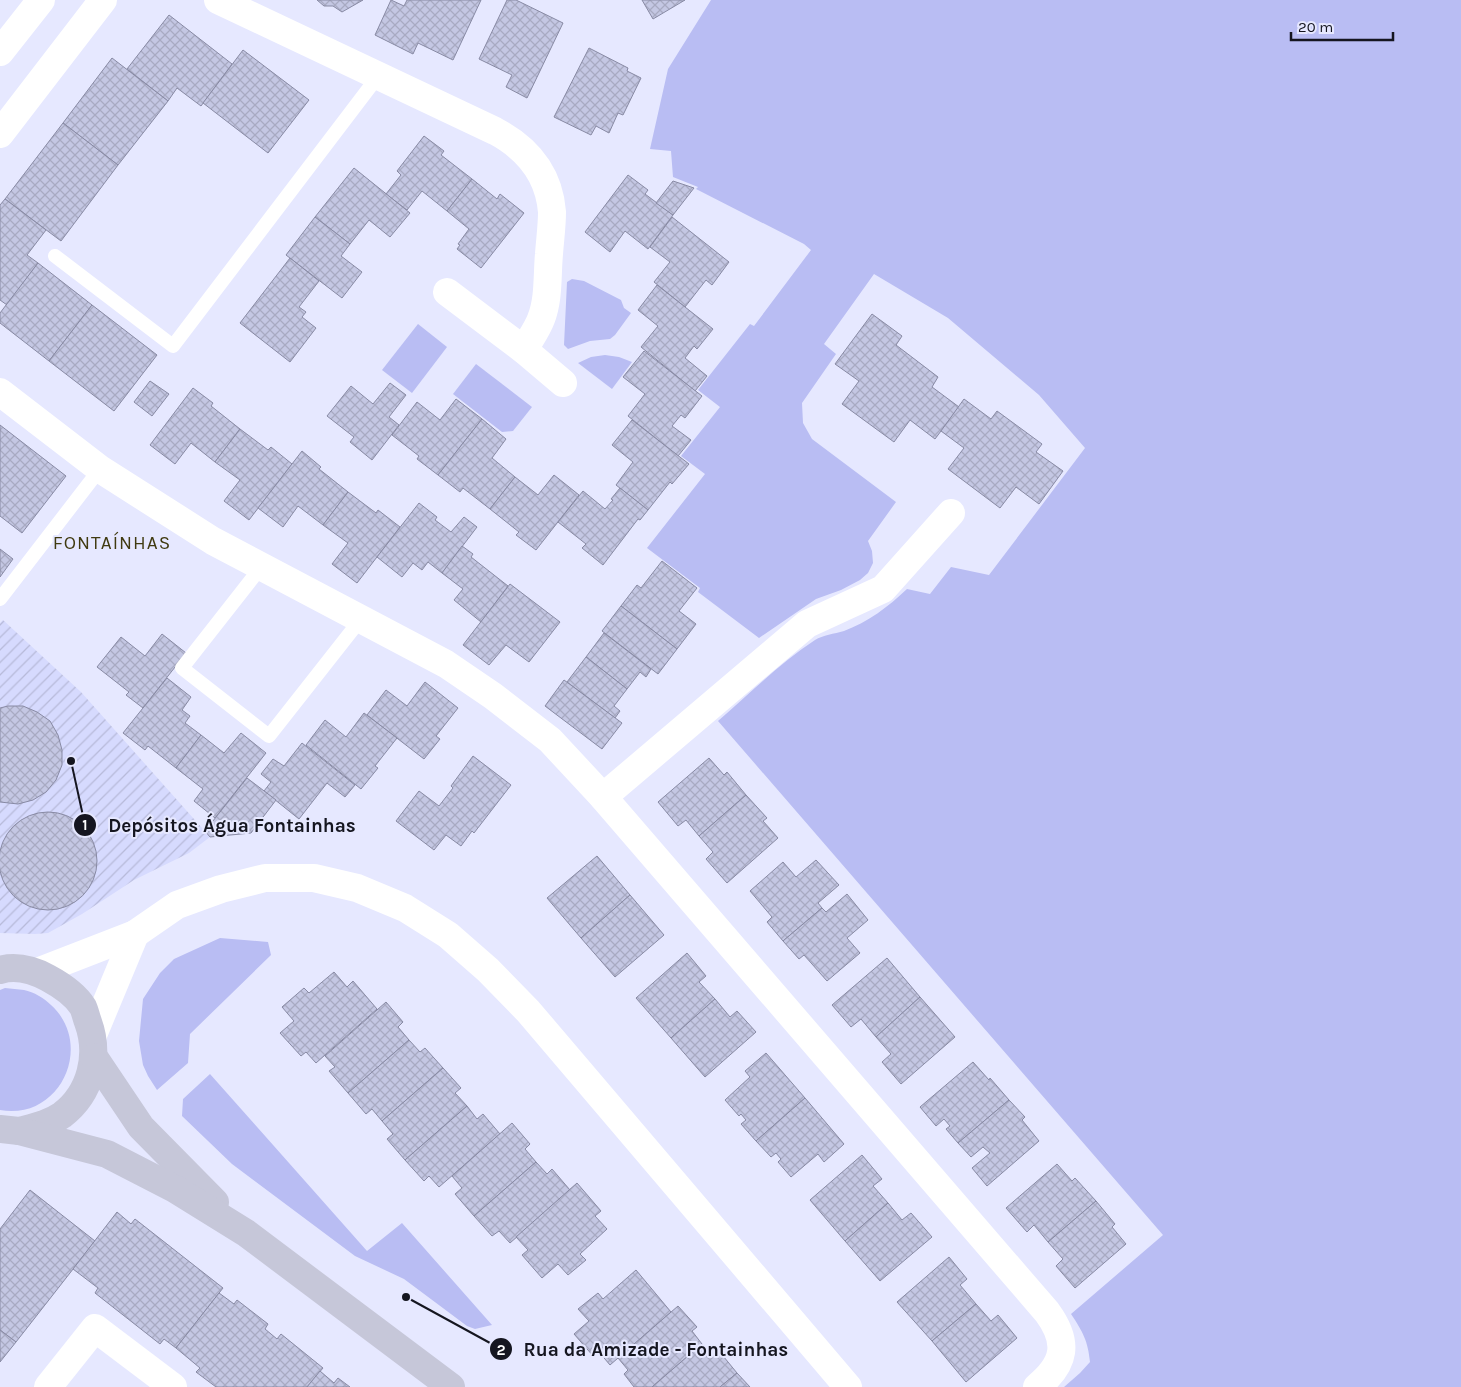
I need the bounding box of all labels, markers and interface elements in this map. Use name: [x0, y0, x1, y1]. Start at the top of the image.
scale bar: [1291, 10, 1394, 42]
text: 20 m: [1298, 18, 1333, 36]
district label: FONTAÍNHAS: [53, 531, 171, 554]
callout: Depósitos Água Fontainhas: [73, 808, 366, 842]
text: Depósitos Água Fontainhas: [108, 812, 356, 837]
text: 1: [82, 816, 88, 834]
callout: Rua da Amizade - Fontainhas: [489, 1332, 799, 1366]
text: Rua da Amizade - Fontainhas: [524, 1339, 788, 1361]
text: 2: [496, 1341, 506, 1359]

